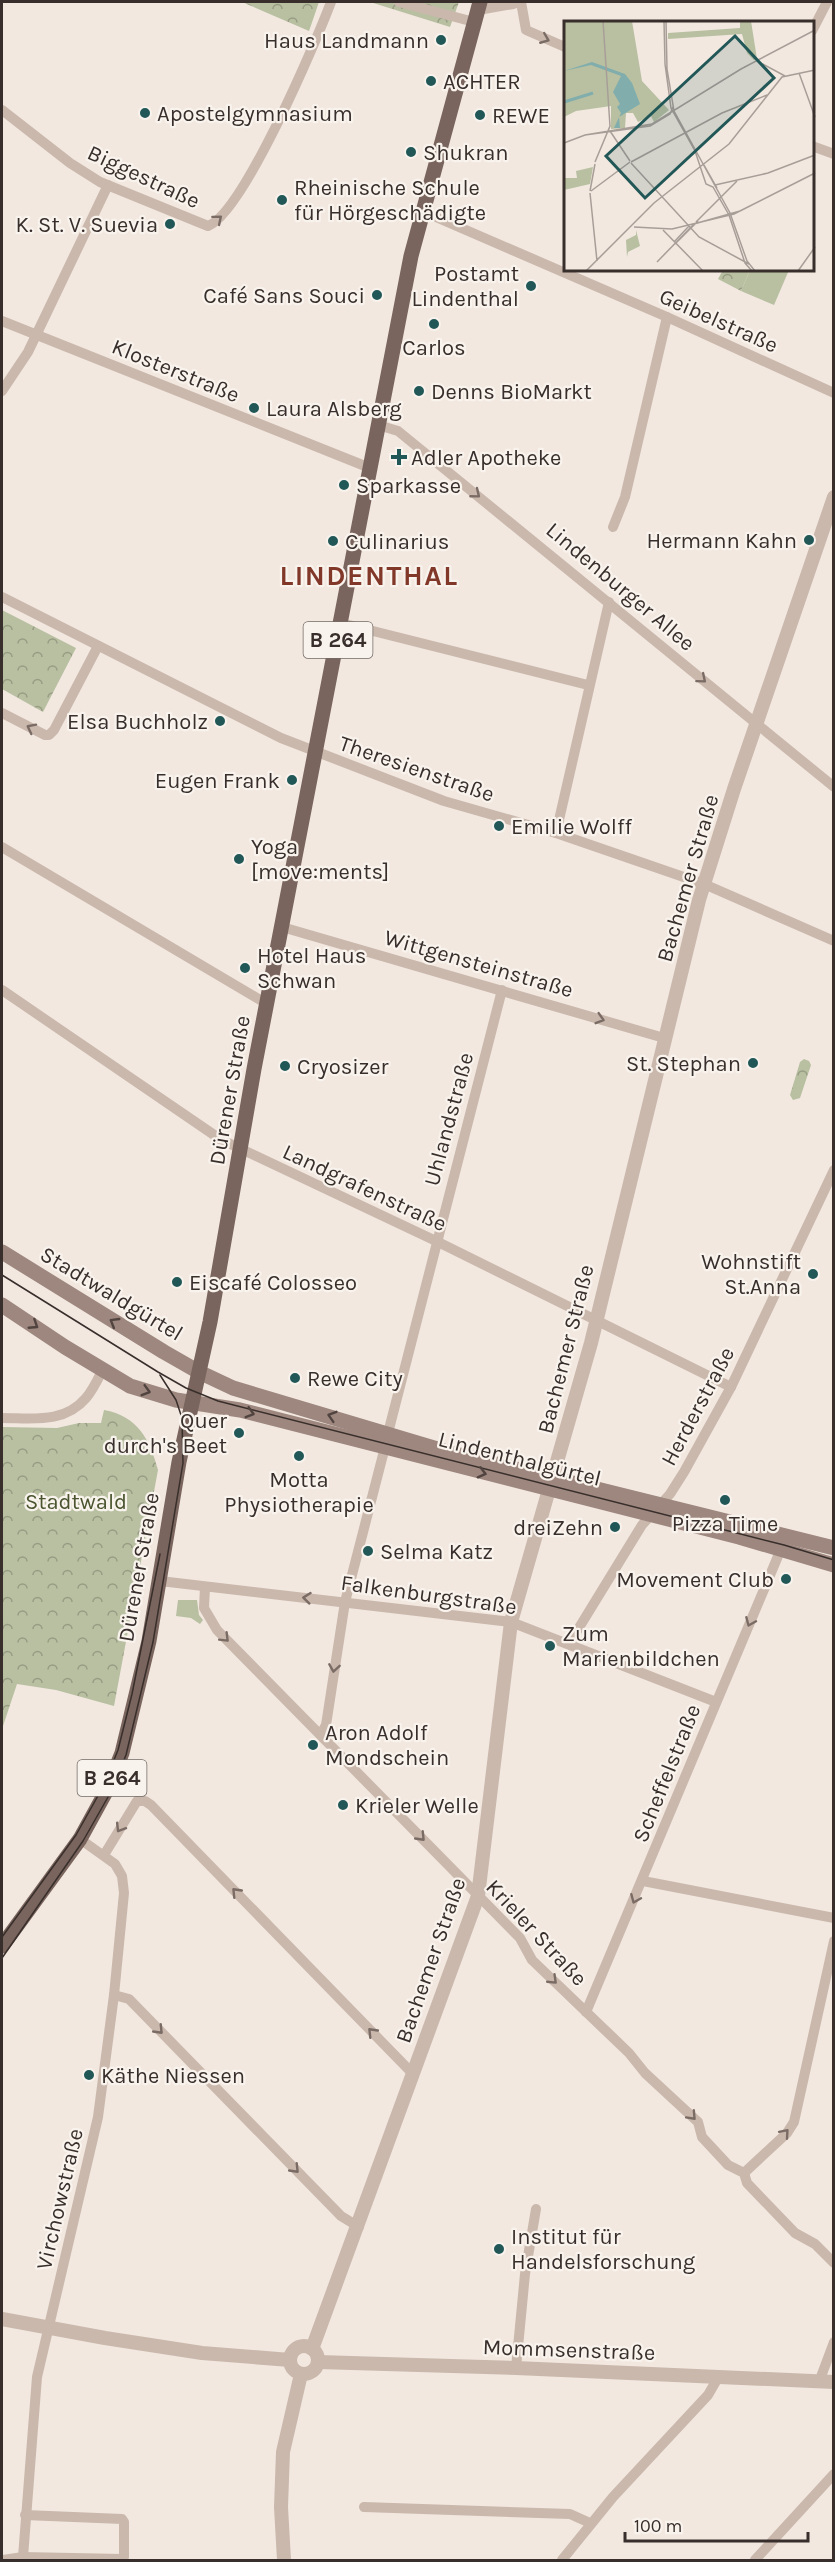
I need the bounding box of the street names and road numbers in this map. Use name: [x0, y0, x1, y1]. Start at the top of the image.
street label: Biggestraße: [83, 140, 204, 214]
street label: Geibelstraße: [655, 283, 782, 359]
street label: Klosterstraße: [108, 334, 243, 408]
street label: Lindenburger Allee: [541, 517, 700, 657]
road number: B 264: [304, 622, 372, 658]
street label: Theresienstraße: [336, 730, 498, 808]
street label: Bachemer Straße: [652, 791, 724, 965]
street label: Wittgensteinstraße: [381, 925, 576, 1003]
street label: Dürener Straße: [204, 1013, 256, 1167]
street label: Uhlandstraße: [419, 1050, 479, 1189]
street label: Landgrafenstraße: [278, 1139, 451, 1237]
street label: Stadtwaldgürtel: [36, 1241, 187, 1347]
street label: Bachemer Straße: [532, 1262, 600, 1436]
street label: Herderstraße: [656, 1343, 740, 1470]
street label: Lindenthalgürtel: [436, 1426, 604, 1492]
street label: Dürener Straße: [113, 1490, 165, 1644]
street label: Falkenburgstraße: [339, 1570, 518, 1620]
street label: Scheffelstraße: [627, 1701, 706, 1846]
road number: B 264: [78, 1760, 146, 1796]
street label: Bachemer Straße: [390, 1874, 471, 2046]
street label: Krieler Straße: [480, 1874, 592, 1991]
street label: Virchowstraße: [31, 2126, 89, 2272]
street label: Mommsenstraße: [482, 2334, 656, 2366]

